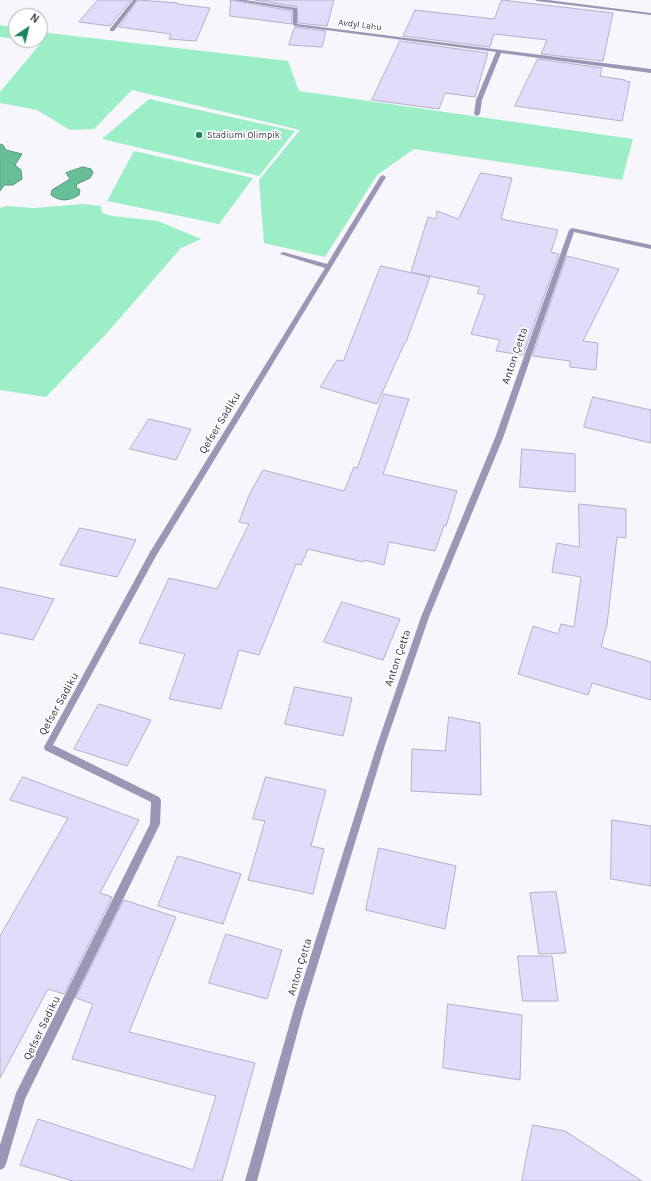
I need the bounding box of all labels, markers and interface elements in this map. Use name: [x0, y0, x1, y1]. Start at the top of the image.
north arrow: [8, 8, 48, 48]
text: N: [28, 11, 42, 26]
street label: Avdyl Lahu: [338, 17, 382, 33]
marker: Stadiumi Olimpik: [194, 130, 204, 140]
place label: Stadiumi Olimpik: [207, 130, 280, 140]
street label: Anton Çetta: [499, 326, 531, 386]
street label: Qefser Sadiku: [196, 390, 244, 456]
street label: Anton Çetta: [382, 628, 414, 688]
street label: Qefser Sadiku: [36, 670, 82, 738]
street label: Anton Çetta: [285, 937, 315, 997]
street label: Qefser Sadiku: [21, 994, 63, 1062]

